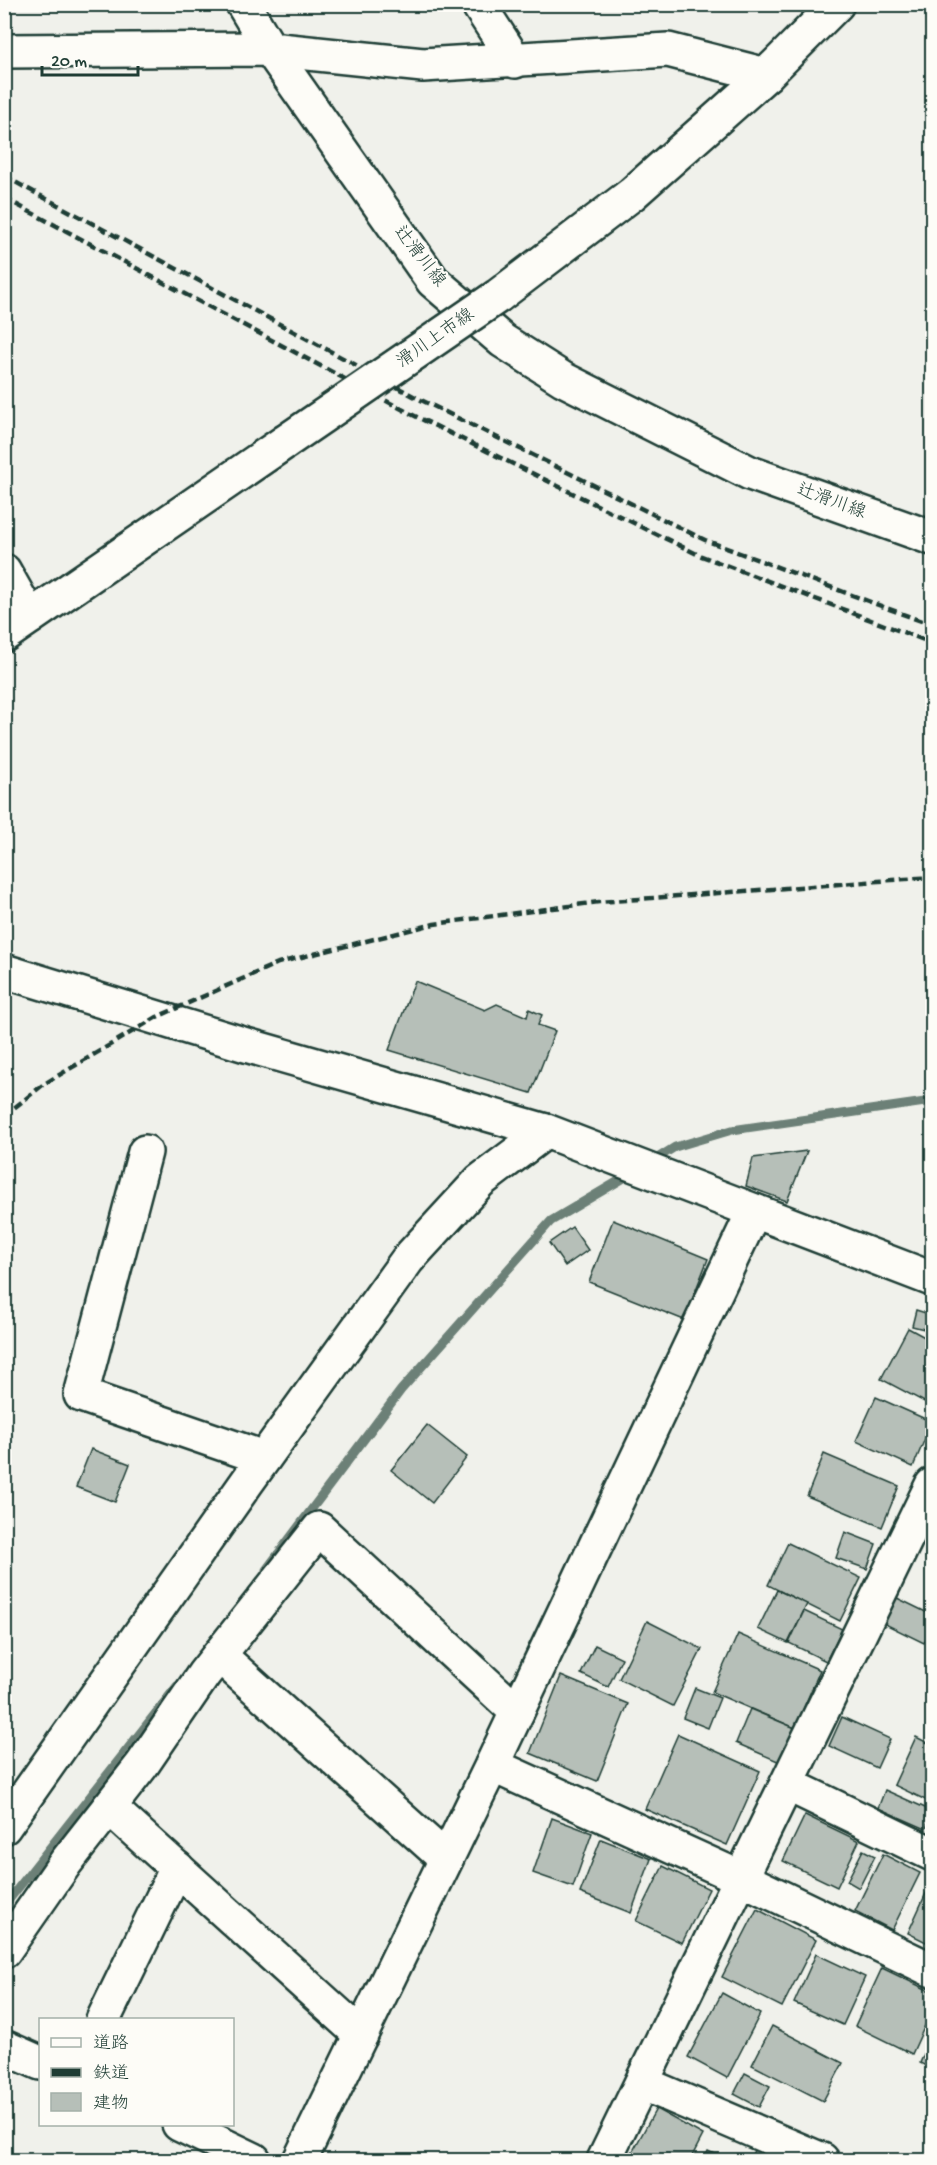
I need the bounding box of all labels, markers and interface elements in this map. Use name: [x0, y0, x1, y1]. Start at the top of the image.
scale bar: [42, 39, 138, 77]
text: 20 m: [51, 52, 87, 73]
street label: 辻滑川線: [389, 222, 450, 292]
street label: 滑川上市線: [393, 304, 479, 373]
street label: 辻滑川線: [794, 479, 869, 524]
legend: [39, 2018, 234, 2126]
text: 道路: [93, 2033, 129, 2055]
text: 鉄道: [93, 2063, 129, 2085]
text: 建物: [93, 2093, 129, 2115]

